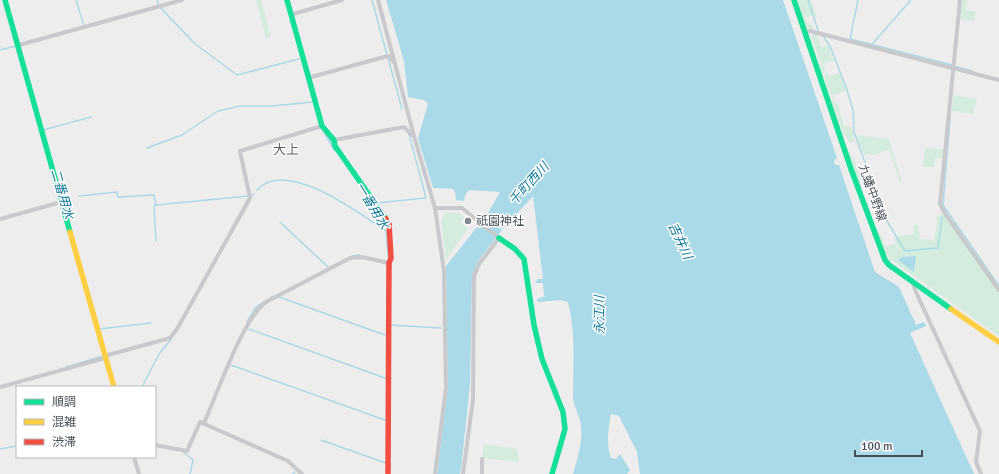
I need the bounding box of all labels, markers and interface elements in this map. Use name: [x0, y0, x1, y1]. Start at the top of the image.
district label: 大上: [273, 142, 299, 158]
water label: 千町西川: [506, 158, 554, 209]
street label: 九蟠中野線: [855, 162, 889, 224]
water label: 二番用水: [47, 167, 77, 223]
water label: 一番用水: [352, 180, 393, 234]
place label: 祇園神社: [476, 214, 524, 229]
marker: 祇園神社: [463, 216, 473, 226]
water label: 吉井川: [665, 220, 696, 264]
water label: 永江川: [592, 293, 608, 335]
legend: [16, 386, 156, 458]
text: 順調: [52, 395, 76, 410]
text: 混雑: [52, 415, 76, 430]
scale bar: [855, 432, 922, 458]
text: 渋滞: [52, 435, 76, 450]
text: 100 m: [861, 439, 893, 454]

